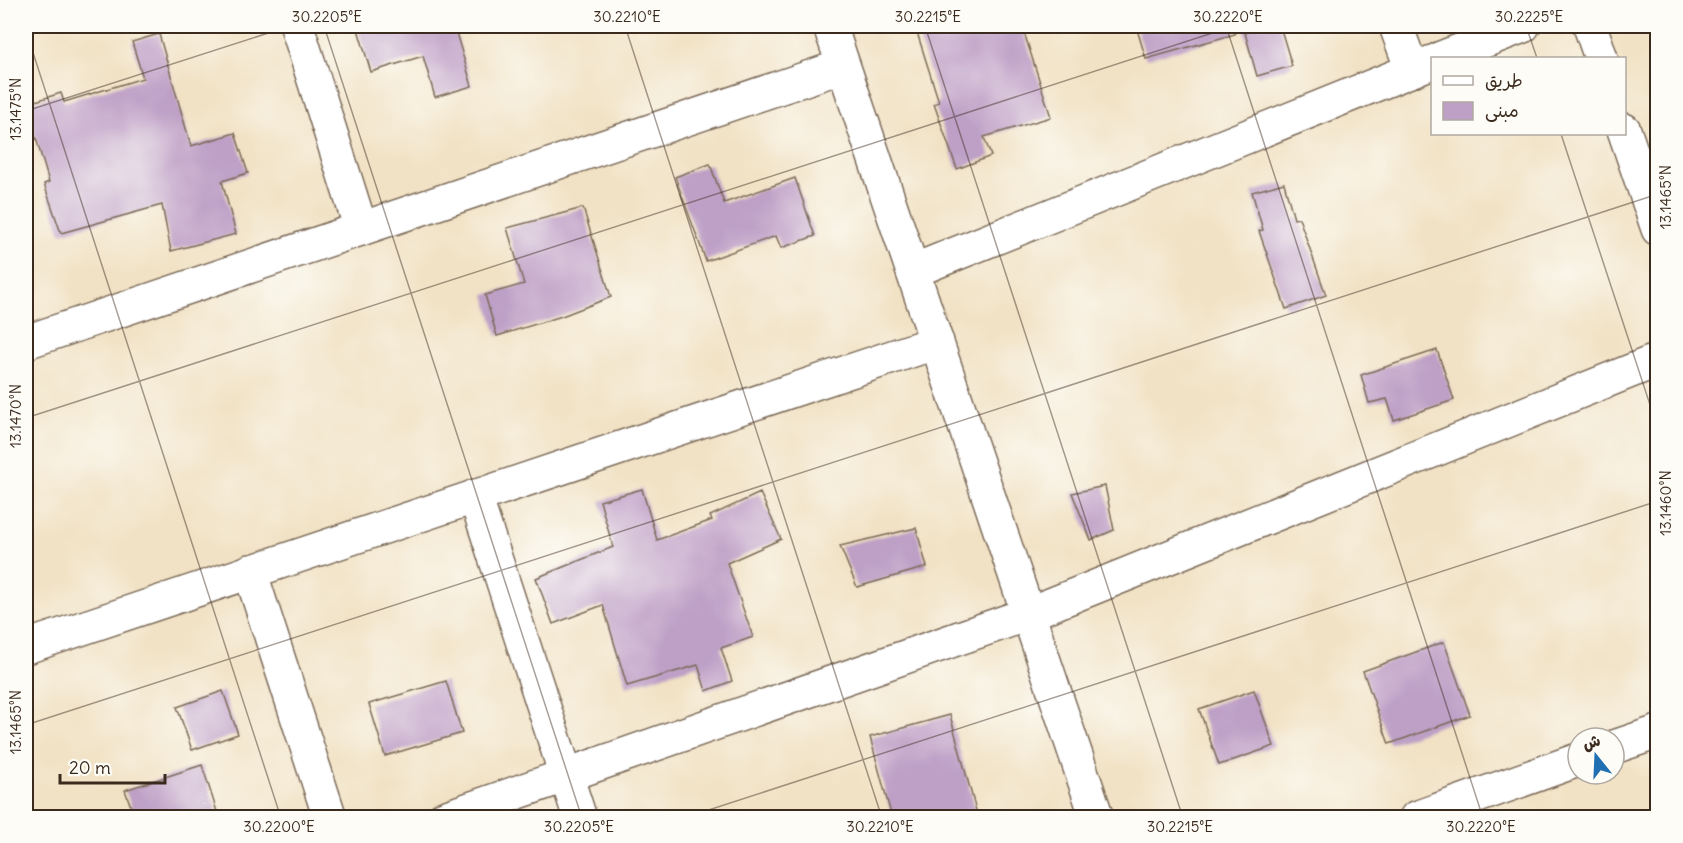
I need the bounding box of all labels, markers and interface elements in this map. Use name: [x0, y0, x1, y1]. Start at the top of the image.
text: 30.2205°E: [292, 7, 362, 26]
text: 30.2210°E: [593, 7, 661, 26]
text: 30.2215°E: [895, 7, 961, 26]
text: 30.2220°E: [1193, 7, 1263, 26]
text: 30.2225°E: [1495, 7, 1563, 26]
legend: [1431, 57, 1626, 135]
text: طريق: [1485, 69, 1523, 92]
text: 13.1475°N: [6, 78, 25, 140]
text: مبنى: [1485, 99, 1519, 122]
text: 13.1465°N: [1656, 165, 1675, 229]
text: 13.1470°N: [6, 384, 25, 448]
text: 13.1460°N: [1656, 470, 1675, 536]
text: 13.1465°N: [6, 690, 25, 754]
north arrow: [1566, 726, 1626, 786]
text: ش: [1580, 730, 1603, 754]
scale bar: [60, 747, 165, 785]
text: 20 m: [69, 756, 111, 779]
text: 30.2200°E: [243, 817, 315, 836]
text: 30.2205°E: [544, 817, 614, 836]
text: 30.2210°E: [846, 817, 914, 836]
text: 30.2215°E: [1147, 817, 1213, 836]
text: 30.2220°E: [1446, 817, 1516, 836]

